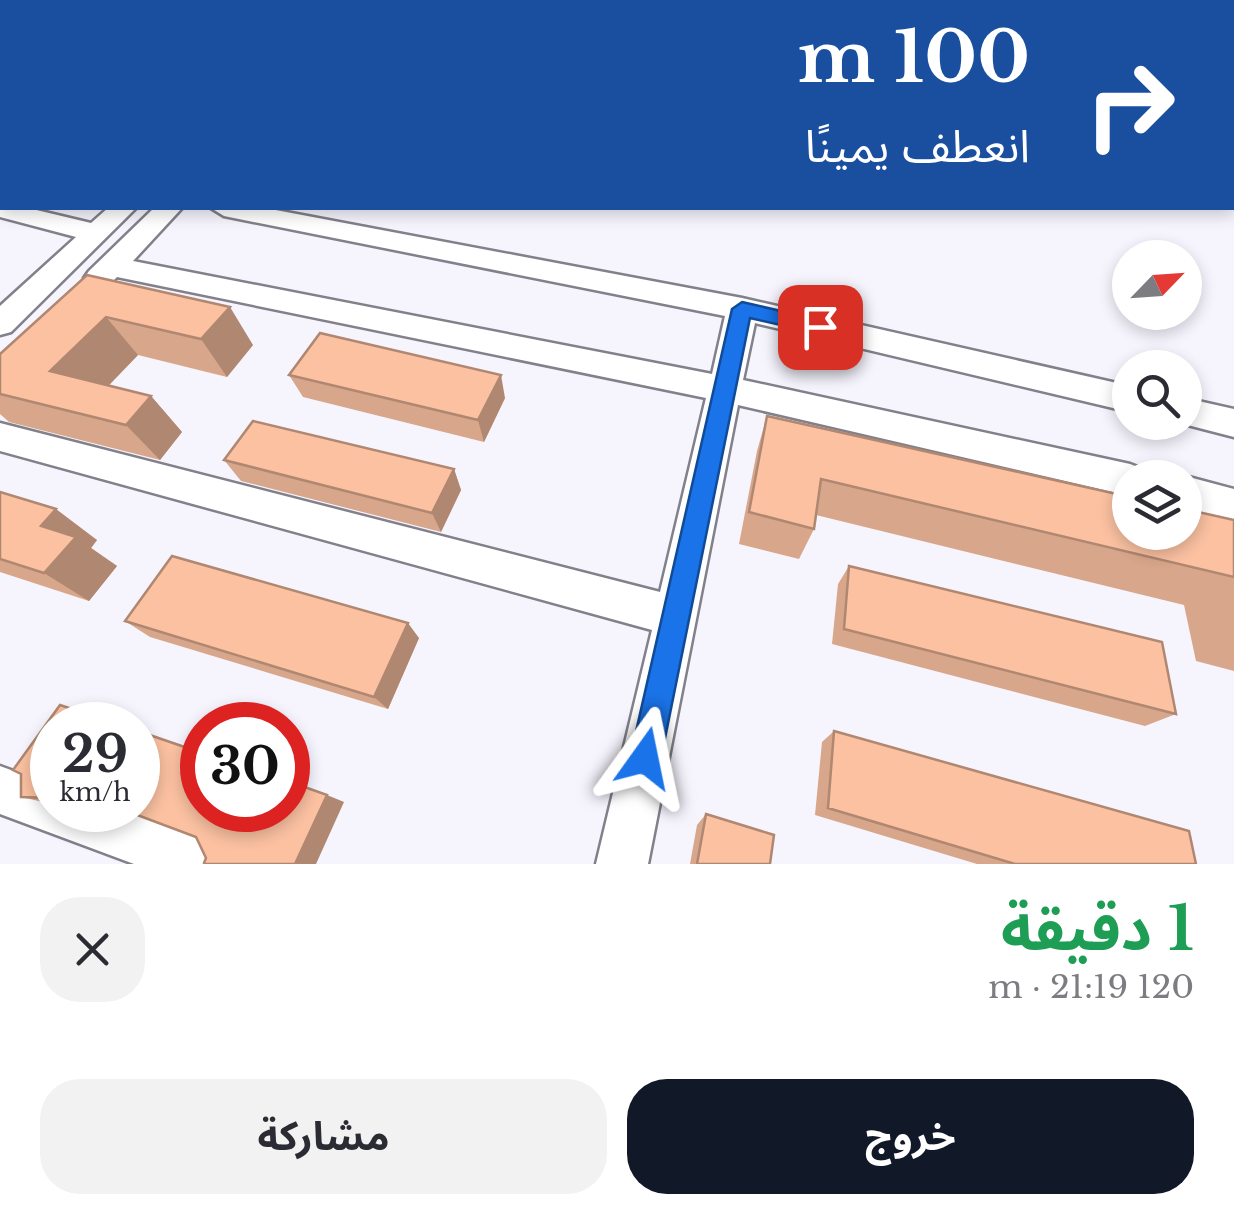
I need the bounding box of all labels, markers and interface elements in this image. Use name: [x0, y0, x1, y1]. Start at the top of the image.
text: 100 m: [798, 14, 1030, 101]
icon: right: [1065, 40, 1195, 170]
text: انعطف يمينًا: [805, 118, 1030, 174]
north arrow: [1112, 240, 1202, 330]
map controls: [1112, 240, 1202, 550]
pin: [778, 285, 863, 370]
icon: arrive: [793, 300, 848, 355]
button: search: [1112, 350, 1202, 440]
button: layers: [1112, 460, 1202, 550]
speed limit sign: 30: [180, 702, 310, 832]
position arrow: [593, 706, 697, 810]
text: 29: [62, 723, 128, 786]
text: km/h: [60, 777, 130, 808]
text: 1 دقيقة: [1001, 892, 1194, 966]
button: close: [40, 897, 145, 1002]
text: 120 m · 21:19: [988, 967, 1194, 1007]
button: مشاركة: [40, 1079, 607, 1194]
button: خروج: [627, 1079, 1194, 1194]

